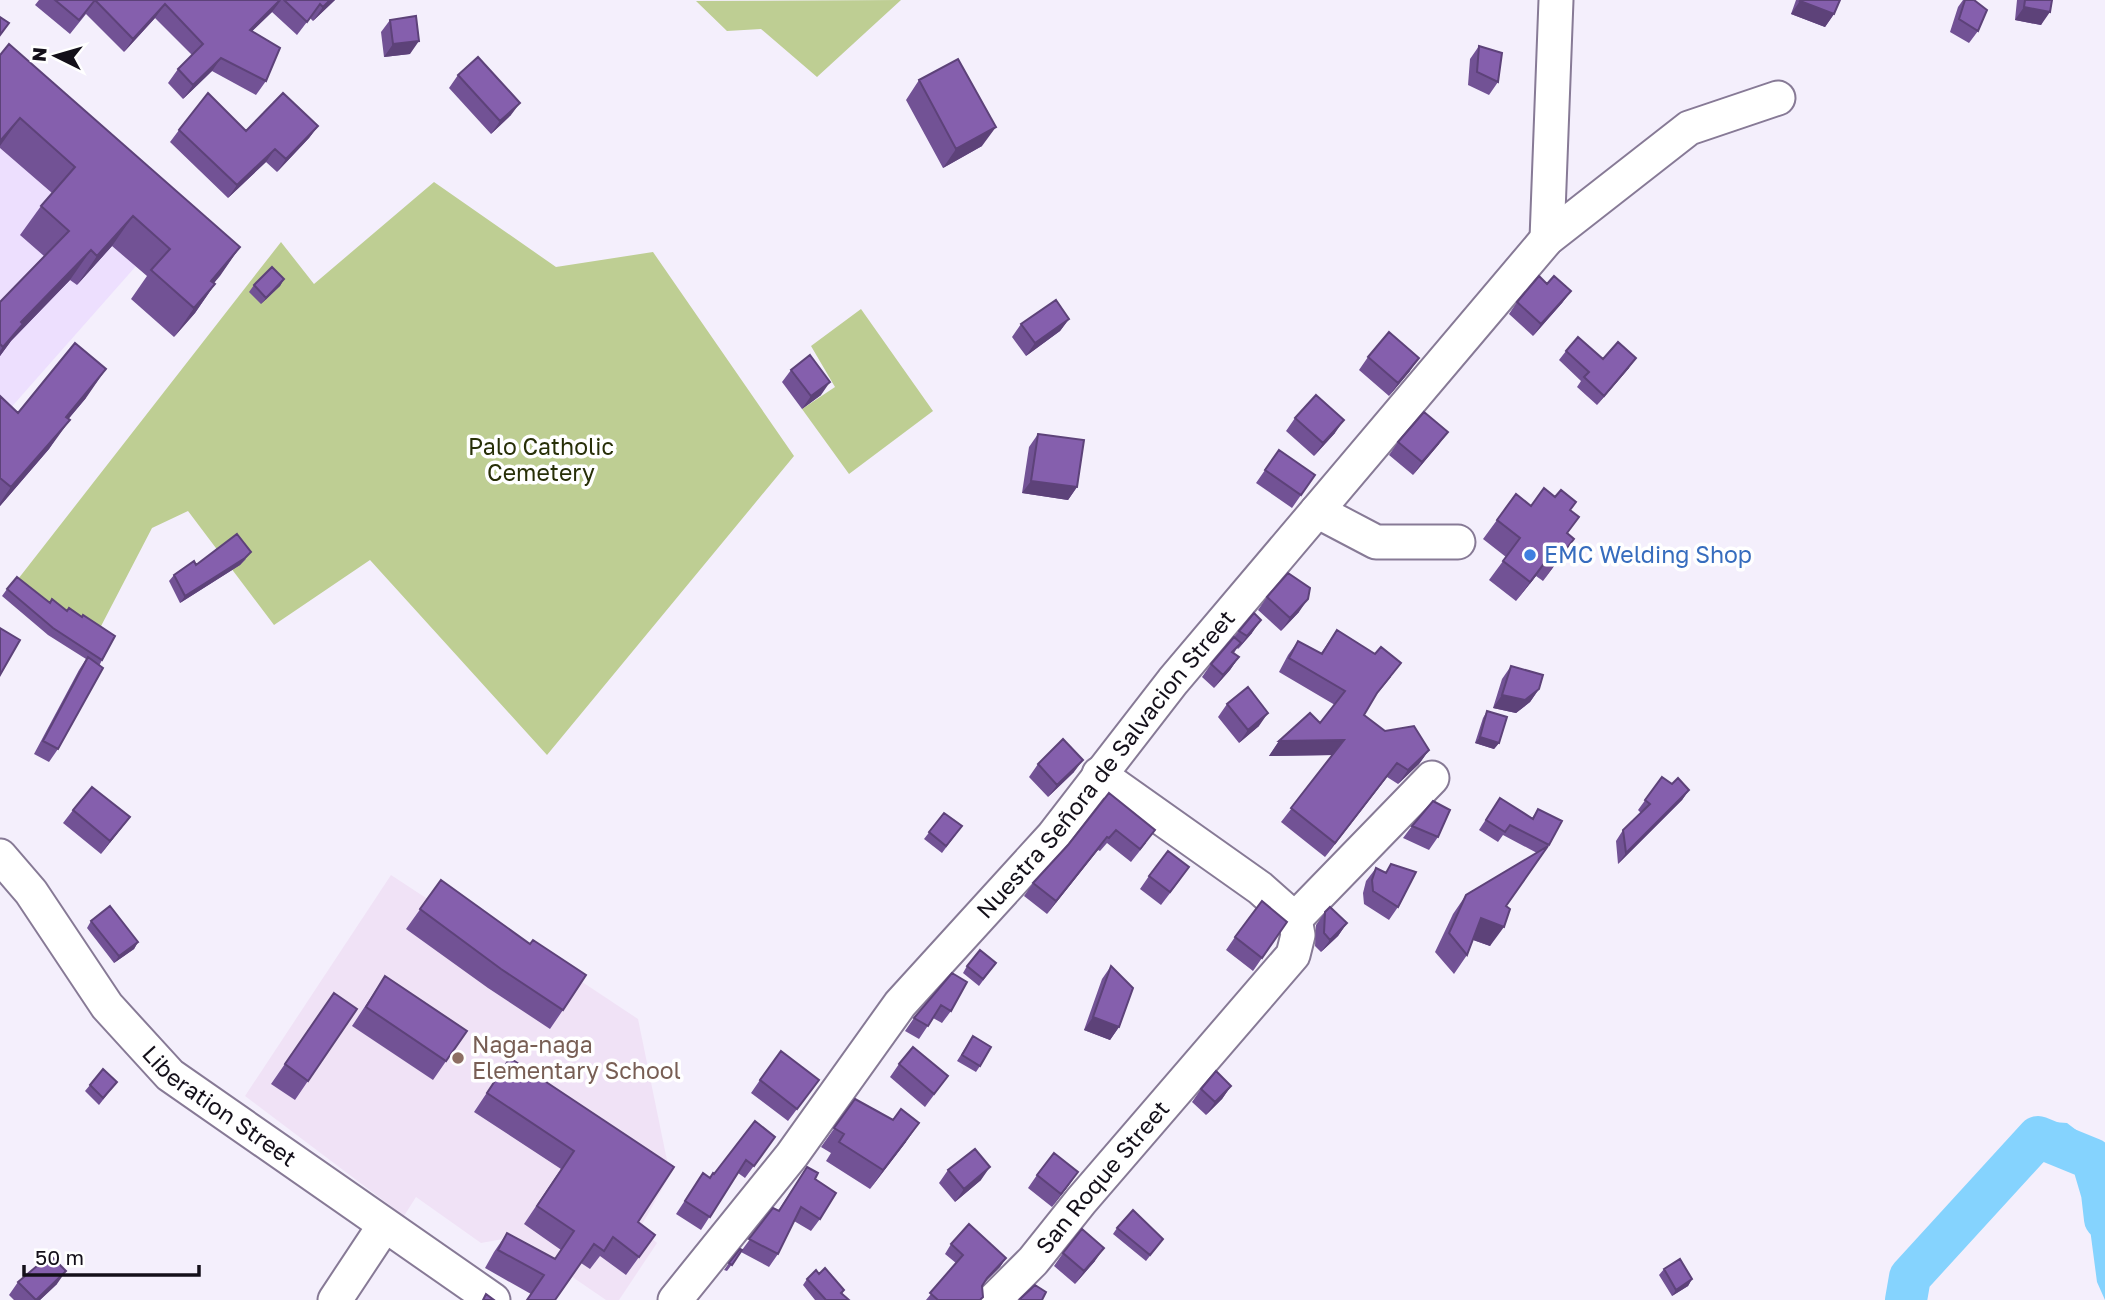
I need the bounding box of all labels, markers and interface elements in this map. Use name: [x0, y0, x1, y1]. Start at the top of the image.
north arrow: [21, 21, 91, 91]
text: N: [26, 46, 51, 63]
park label: Palo Catholic Cemetery: [468, 432, 614, 486]
place label: EMC Welding Shop: [1544, 540, 1752, 568]
marker: EMC Welding Shop: [1522, 547, 1538, 563]
street label: Nuestra Señora de Salvacion Street: [970, 604, 1240, 924]
place label: Naga-naga Elementary School: [472, 1030, 681, 1084]
street label: Liberation Street: [137, 1039, 302, 1172]
marker: Naga-naga Elementary School: [450, 1050, 466, 1066]
street label: San Roque Street: [1029, 1094, 1174, 1259]
scale bar: [24, 1234, 200, 1278]
text: 50 m: [35, 1244, 84, 1270]

